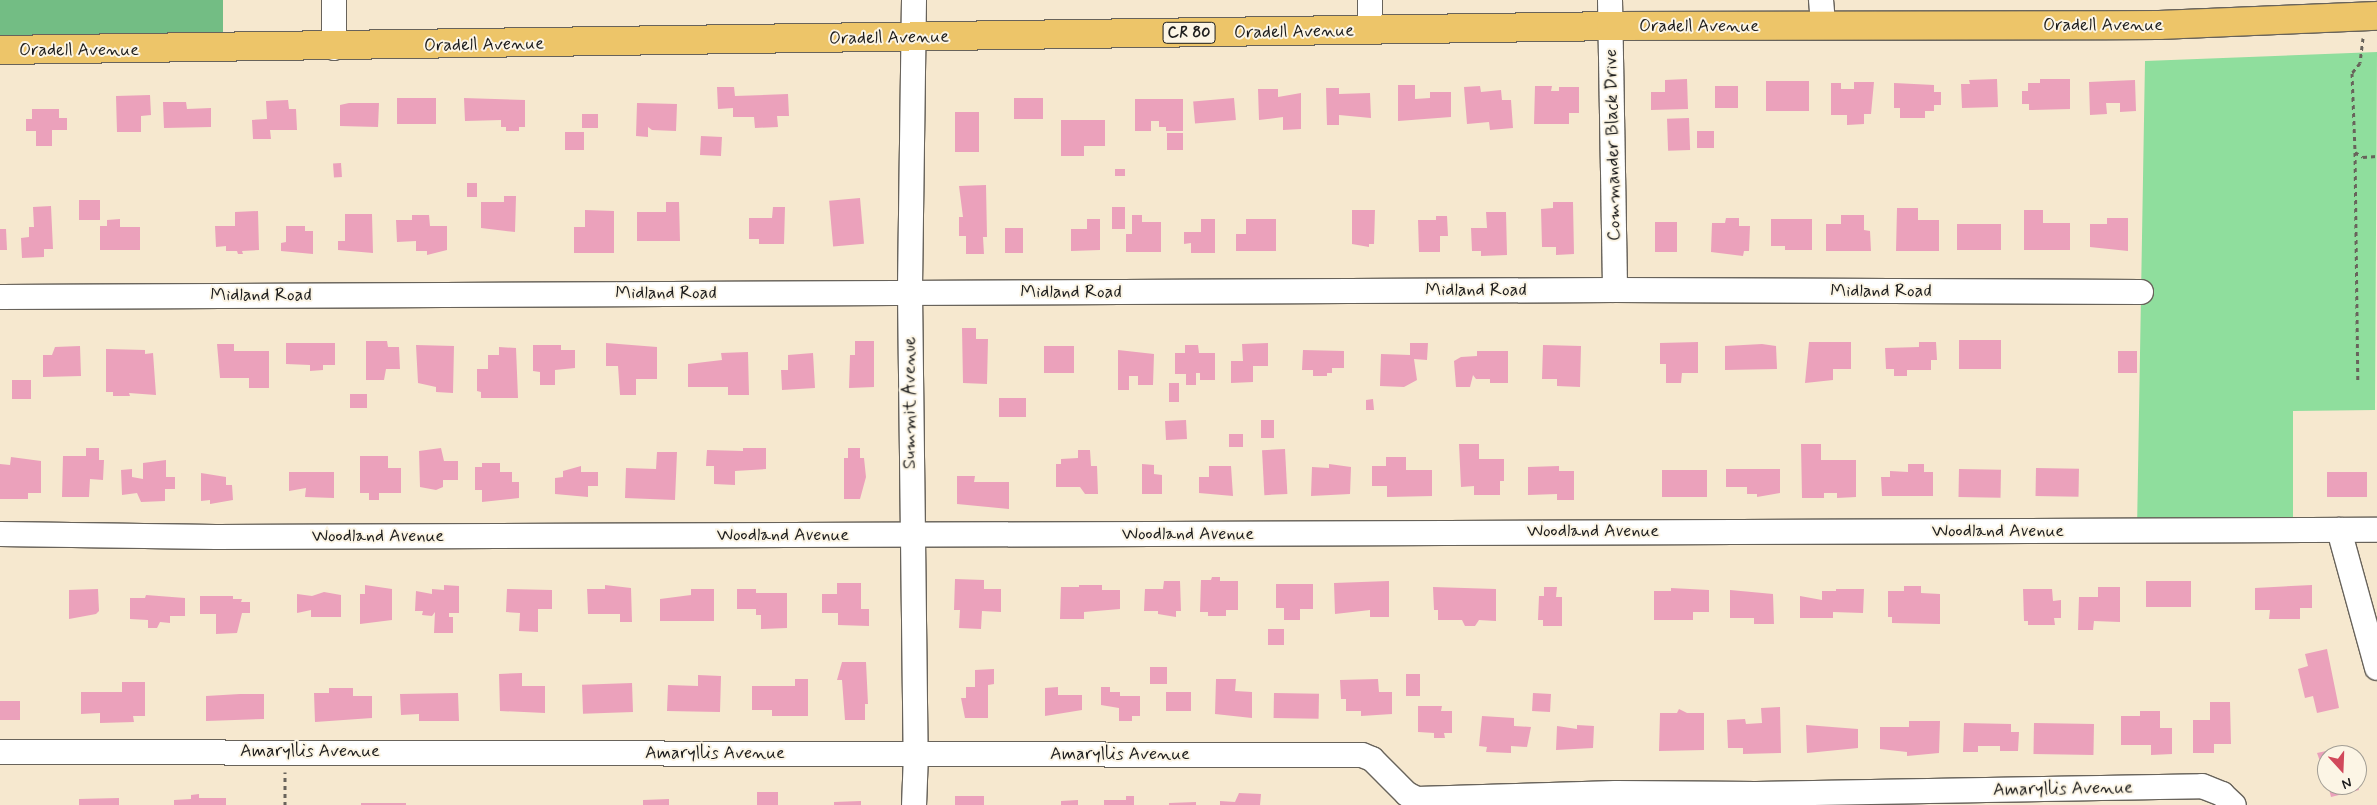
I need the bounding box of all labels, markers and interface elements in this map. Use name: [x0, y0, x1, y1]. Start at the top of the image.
street label: Oradell Avenue: [2046, 14, 2160, 36]
street label: Oradell Avenue: [1642, 15, 1756, 37]
road number: CR 80: [1162, 19, 1216, 46]
street label: Oradell Avenue: [1236, 20, 1352, 44]
street label: Oradell Avenue: [831, 26, 947, 50]
street label: Oradell Avenue: [426, 33, 542, 57]
street label: Oradell Avenue: [22, 39, 136, 61]
street label: Commander Black Drive: [1601, 49, 1625, 241]
street label: Midland Road: [1426, 279, 1526, 301]
street label: Midland Road: [1831, 280, 1931, 302]
street label: Midland Road: [1021, 281, 1121, 303]
street label: Midland Road: [616, 282, 716, 304]
street label: Midland Road: [211, 284, 311, 306]
street label: Summit Avenue: [899, 338, 921, 468]
street label: Woodland Avenue: [1526, 520, 1660, 542]
street label: Woodland Avenue: [1931, 520, 2065, 542]
street label: Woodland Avenue: [1121, 523, 1255, 545]
street label: Woodland Avenue: [716, 524, 850, 546]
street label: Woodland Avenue: [311, 525, 445, 547]
street label: Amaryllis Avenue: [243, 740, 377, 762]
street label: Amaryllis Avenue: [648, 742, 782, 764]
street label: Amaryllis Avenue: [1053, 743, 1187, 765]
north arrow: [2317, 745, 2367, 795]
text: N: [2339, 773, 2354, 793]
street label: Amaryllis Avenue: [1995, 777, 2131, 801]

